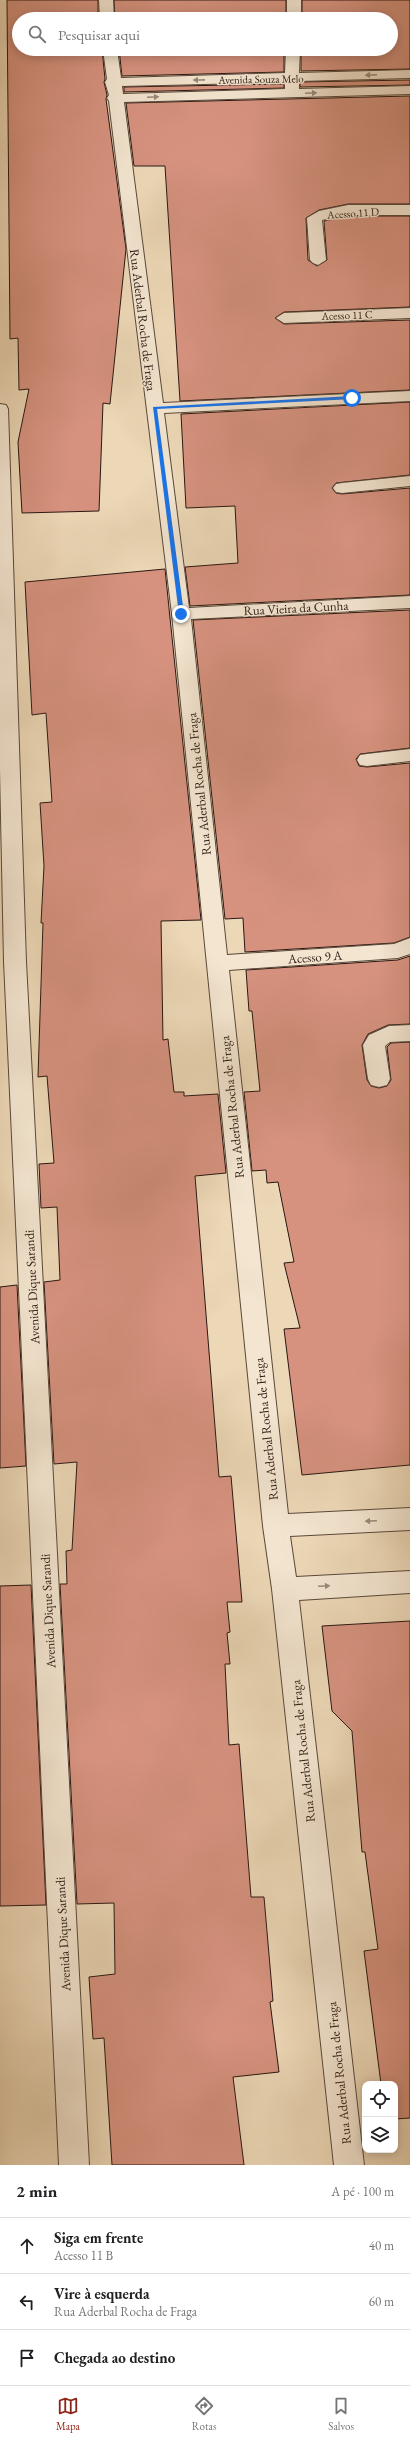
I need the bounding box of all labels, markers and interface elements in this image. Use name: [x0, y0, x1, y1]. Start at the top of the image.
search box: [12, 12, 398, 56]
icon: search: [26, 23, 48, 45]
text: Pesquisar aqui: [58, 25, 140, 44]
street label: Avenida Souza Melo: [217, 71, 304, 87]
one-way arrow: [365, 72, 377, 79]
one-way arrow: [192, 77, 205, 83]
one-way arrow: [305, 90, 318, 96]
one-way arrow: [147, 94, 160, 100]
street label: Acesso 11 D: [326, 204, 379, 222]
street label: Rua Aderbal Rocha de Fraga: [126, 248, 160, 393]
street label: Acesso 11 C: [320, 307, 373, 323]
route start: [343, 389, 361, 407]
street label: Rua Vieira da Cunha: [243, 597, 350, 619]
route end: [172, 605, 190, 623]
street label: Rua Aderbal Rocha de Fraga: [183, 711, 215, 856]
street label: Acesso 9 A: [286, 947, 344, 967]
street label: Rua Aderbal Rocha de Fraga: [216, 1034, 248, 1179]
street label: Avenida Dique Sarandi: [21, 1229, 44, 1346]
street label: Rua Aderbal Rocha de Fraga: [250, 1356, 282, 1501]
one-way arrow: [365, 1517, 377, 1524]
street label: Avenida Dique Sarandi: [37, 1553, 60, 1670]
one-way arrow: [318, 1583, 330, 1590]
street label: Rua Aderbal Rocha de Fraga: [287, 1678, 319, 1823]
street label: Avenida Dique Sarandi: [52, 1876, 75, 1993]
street label: Rua Aderbal Rocha de Fraga: [323, 2000, 355, 2145]
map controls: [362, 2081, 398, 2153]
button: locate: [362, 2081, 398, 2117]
button: layers: [362, 2117, 398, 2153]
text: 2 min: [16, 2180, 57, 2202]
text: A pé · 100 m: [331, 2183, 394, 2200]
text: Siga em frente: [54, 2228, 143, 2247]
icon: ahead: [16, 2235, 38, 2257]
text: 40 m: [369, 2237, 394, 2254]
text: Acesso 11 B: [54, 2247, 113, 2264]
text: Vire à esquerda: [54, 2284, 150, 2303]
icon: left: [16, 2291, 38, 2313]
text: 60 m: [369, 2293, 394, 2310]
text: Rua Aderbal Rocha de Fraga: [54, 2303, 197, 2320]
icon: arrive: [16, 2347, 38, 2369]
text: Chegada ao destino: [54, 2348, 175, 2367]
tab: Mapa: [56, 2395, 80, 2433]
tab: Rotas: [192, 2395, 216, 2433]
tab: Salvos: [328, 2395, 354, 2433]

